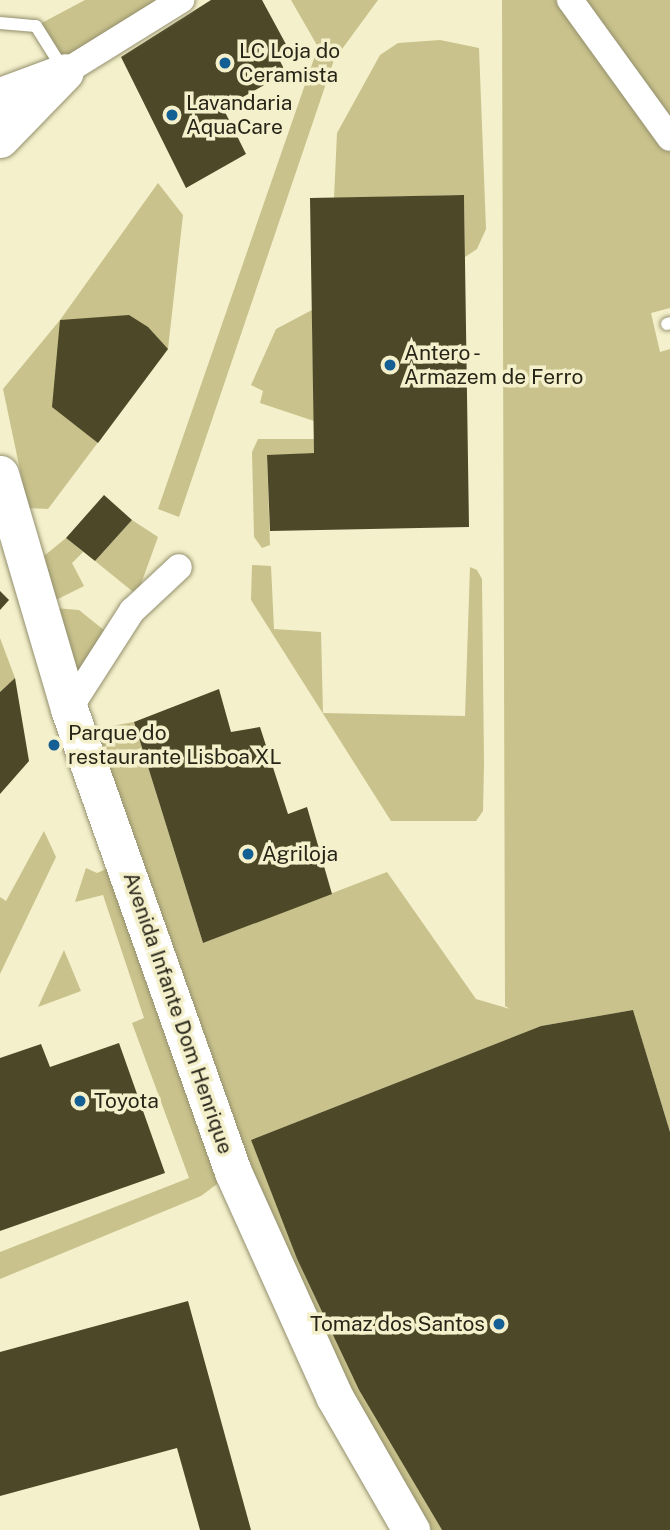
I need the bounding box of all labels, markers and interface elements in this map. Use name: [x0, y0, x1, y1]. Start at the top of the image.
place label: LC Loja do Ceramista: [239, 38, 340, 88]
marker: LC Loja do Ceramista: [217, 55, 233, 71]
place label: Lavandaria AquaCare: [186, 90, 292, 140]
marker: Lavandaria AquaCare: [164, 107, 180, 123]
place label: Antero - Armazem de Ferro: [404, 340, 584, 390]
marker: Antero - Armazem de Ferro: [382, 357, 398, 373]
place label: Parque do restaurante Lisboa XL: [68, 720, 282, 770]
marker: Parque do restaurante Lisboa XL: [46, 737, 62, 753]
place label: Agriloja: [262, 841, 338, 867]
marker: Agriloja: [240, 846, 256, 862]
street label: Avenida Infante Dom Henrique: [118, 869, 238, 1157]
place label: Toyota: [94, 1088, 159, 1114]
marker: Toyota: [72, 1093, 88, 1109]
place label: Tomaz dos Santos: [310, 1311, 485, 1337]
marker: Tomaz dos Santos: [491, 1316, 507, 1332]

